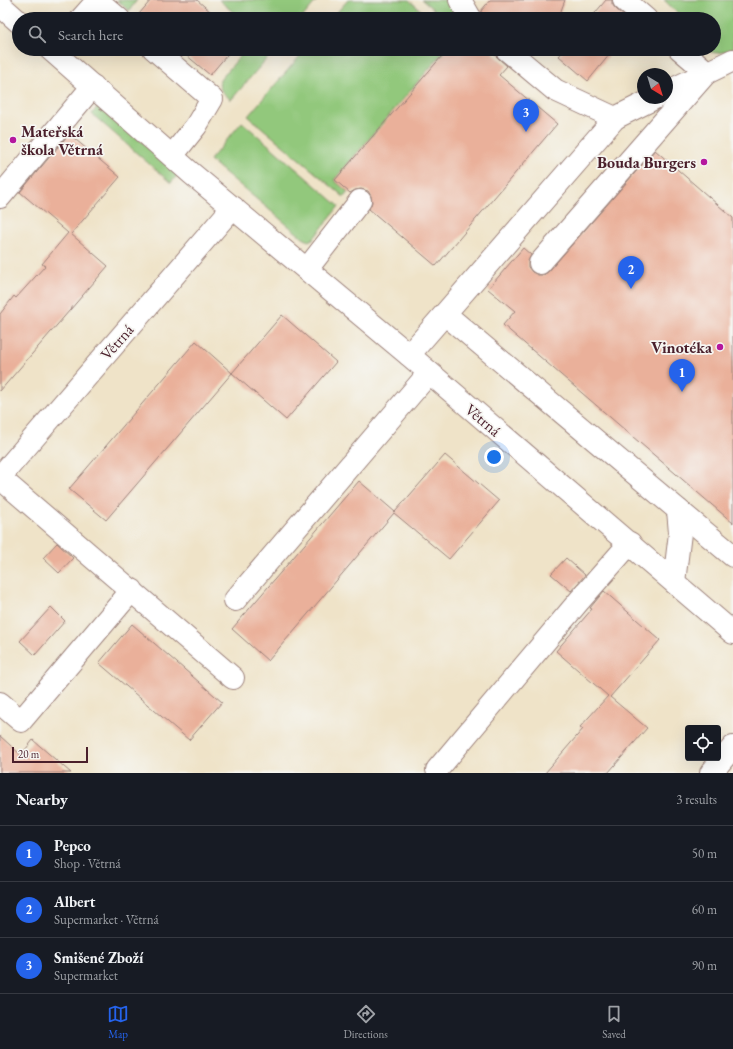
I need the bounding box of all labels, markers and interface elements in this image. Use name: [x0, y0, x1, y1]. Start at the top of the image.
search box: [12, 12, 721, 56]
icon: search: [26, 23, 48, 45]
text: Search here: [58, 25, 123, 44]
north arrow: [637, 68, 673, 104]
pin: 3: [513, 99, 539, 132]
place label: Mateřská škola Větrná: [21, 121, 104, 160]
marker: Mateřská škola Větrná: [8, 135, 18, 145]
place label: Bouda Burgers: [597, 152, 696, 173]
marker: Bouda Burgers: [699, 157, 709, 167]
pin: 2: [618, 256, 644, 289]
street label: Větrná: [96, 319, 139, 364]
place label: Vinotéka: [651, 337, 713, 358]
marker: Vinotéka: [715, 342, 725, 352]
pin: 1: [669, 359, 695, 392]
street label: Větrná: [461, 399, 506, 441]
your location: [484, 447, 504, 467]
map controls: [685, 725, 721, 761]
button: locate: [685, 725, 721, 761]
scale bar: [12, 745, 88, 764]
text: 20 m: [18, 747, 39, 761]
text: Nearby: [16, 788, 68, 810]
text: 3 results: [676, 791, 717, 808]
text: Pepco: [54, 836, 91, 855]
text: 1: [26, 845, 32, 862]
text: 50 m: [692, 845, 717, 862]
text: Shop · Větrná: [54, 855, 121, 872]
text: Albert: [54, 892, 95, 911]
text: 2: [26, 901, 32, 918]
text: 60 m: [692, 901, 717, 918]
text: Supermarket · Větrná: [54, 911, 159, 928]
text: Smišené Zboží: [54, 948, 143, 967]
text: 3: [26, 957, 32, 974]
text: 90 m: [692, 957, 717, 974]
text: Supermarket: [54, 967, 118, 984]
tab: Map: [107, 1003, 129, 1041]
tab: Directions: [344, 1003, 388, 1041]
tab: Saved: [602, 1003, 626, 1041]

